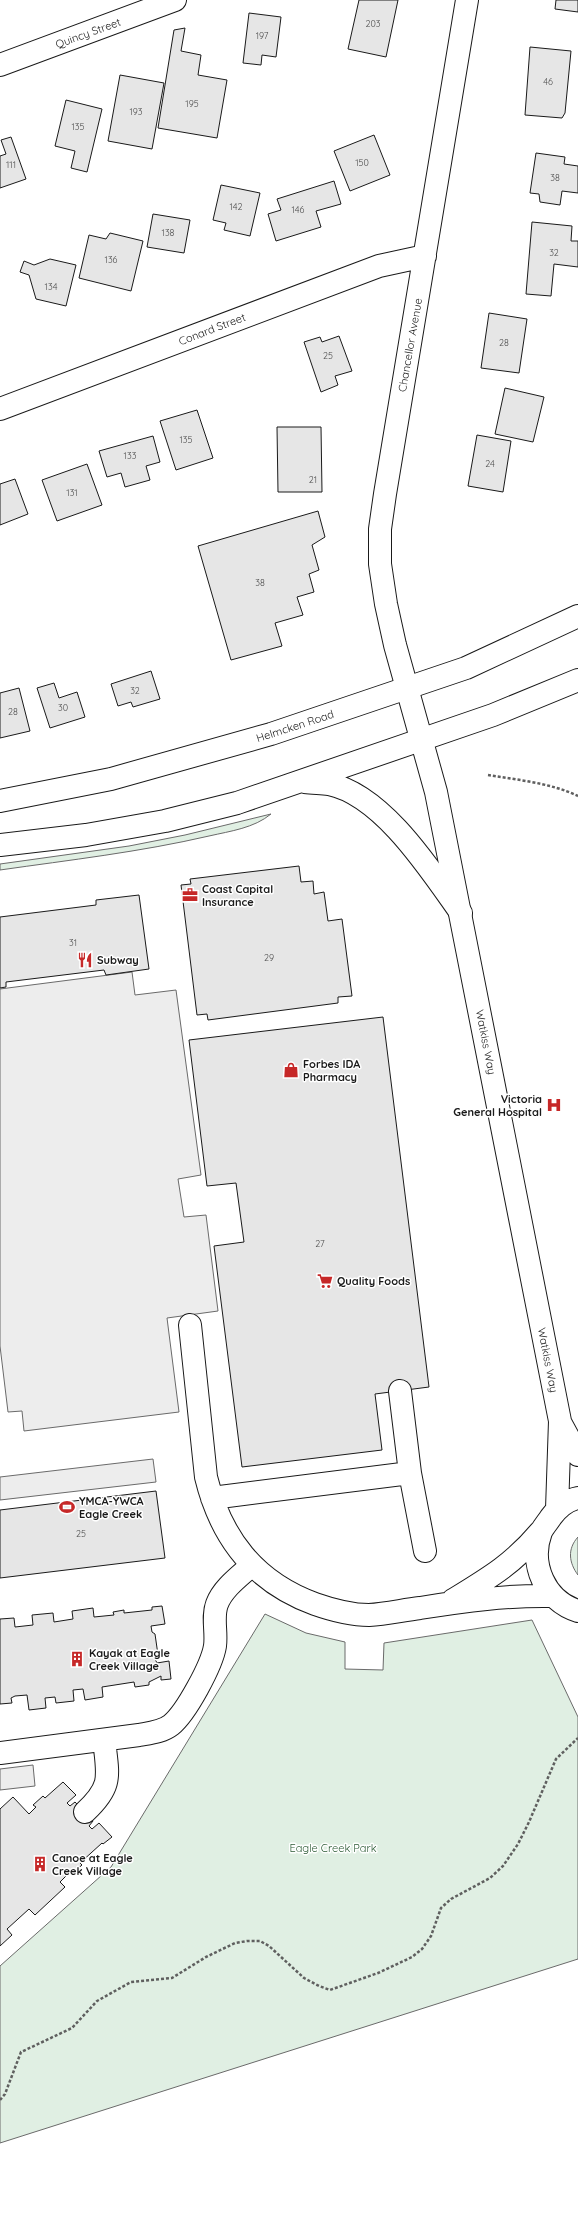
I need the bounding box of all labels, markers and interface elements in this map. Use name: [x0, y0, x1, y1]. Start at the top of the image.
street label: Quincy Street: [53, 15, 123, 51]
house number: 203: [365, 18, 381, 29]
house number: 197: [256, 30, 269, 41]
house number: 46: [543, 76, 553, 87]
house number: 195: [185, 98, 199, 109]
house number: 193: [129, 106, 143, 117]
house number: 135: [72, 121, 85, 132]
house number: 150: [355, 157, 369, 168]
house number: 111: [6, 159, 16, 170]
house number: 38: [550, 172, 560, 183]
house number: 142: [230, 201, 242, 212]
house number: 146: [292, 204, 305, 215]
house number: 138: [162, 227, 175, 238]
house number: 32: [549, 247, 559, 258]
house number: 136: [105, 254, 118, 265]
house number: 134: [45, 281, 58, 292]
street label: Chancellor Avenue: [395, 297, 425, 393]
street label: Conard Street: [177, 310, 248, 348]
house number: 28: [499, 337, 509, 348]
house number: 25: [323, 350, 333, 361]
house number: 135: [180, 434, 193, 445]
house number: 133: [124, 450, 137, 461]
house number: 24: [485, 458, 495, 469]
house number: 21: [309, 474, 317, 485]
house number: 131: [66, 487, 78, 498]
house number: 38: [255, 577, 265, 588]
house number: 32: [130, 685, 140, 696]
house number: 30: [58, 702, 68, 713]
house number: 28: [8, 706, 18, 717]
street label: Helmcken Road: [254, 707, 336, 745]
place label: Coast Capital Insurance: [202, 882, 273, 909]
office icon: Coast Capital Insurance: [181, 886, 199, 904]
house number: 31: [69, 937, 77, 948]
restaurant icon: Subway: [76, 951, 94, 969]
house number: 29: [264, 952, 274, 963]
place label: Subway: [97, 953, 139, 967]
street label: Watkiss Way: [473, 1008, 499, 1076]
place label: Forbes IDA Pharmacy: [303, 1057, 360, 1084]
shop icon: Forbes IDA Pharmacy: [282, 1061, 300, 1079]
place label: Victoria General Hospital: [453, 1092, 542, 1119]
hospital icon: Victoria General Hospital: [545, 1096, 563, 1114]
house number: 27: [315, 1238, 325, 1249]
supermarket icon: Quality Foods: [316, 1272, 334, 1290]
place label: Quality Foods: [337, 1274, 410, 1288]
street label: Watkiss Way: [535, 1326, 561, 1394]
place label: YMCA-YWCA Eagle Creek: [79, 1494, 144, 1521]
sports icon: YMCA-YWCA Eagle Creek: [58, 1498, 76, 1516]
house number: 25: [76, 1528, 86, 1539]
place label: Kayak at Eagle Creek Village: [89, 1646, 170, 1673]
building icon: Kayak at Eagle Creek Village: [68, 1650, 86, 1668]
park label: Eagle Creek Park: [289, 1841, 377, 1855]
place label: Canoe at Eagle Creek Village: [52, 1851, 133, 1878]
building icon: Canoe at Eagle Creek Village: [31, 1855, 49, 1873]

